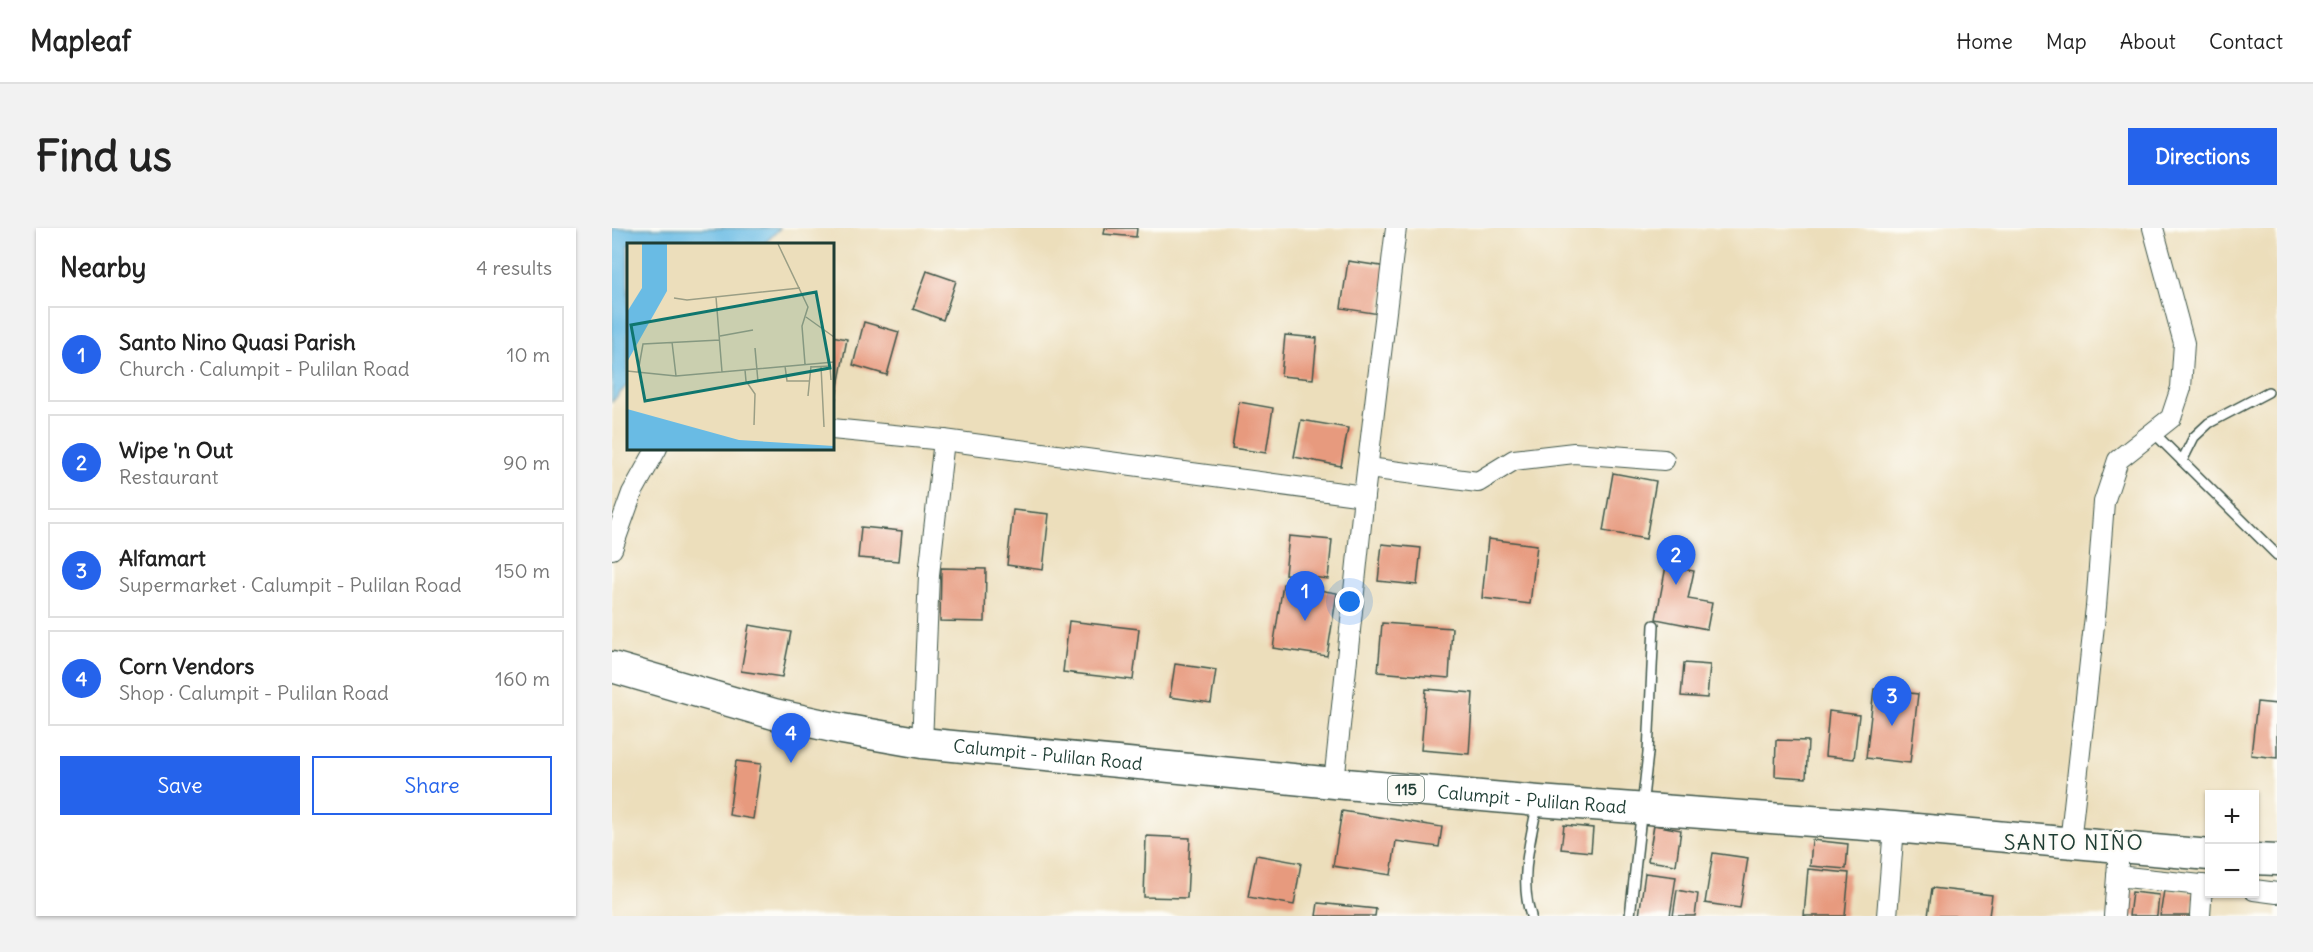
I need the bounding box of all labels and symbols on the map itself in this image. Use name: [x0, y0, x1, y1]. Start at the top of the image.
inset map: [627, 243, 834, 450]
pin: 2: [1656, 536, 1696, 585]
pin: 1: [1286, 572, 1324, 621]
your location: [1335, 587, 1364, 616]
pin: 3: [1872, 676, 1912, 726]
pin: 4: [772, 714, 810, 763]
street label: Calumpit - Pulilan Road: [952, 734, 1144, 775]
road number: 115: [1388, 776, 1424, 802]
street label: Calumpit - Pulilan Road: [1436, 780, 1628, 818]
district label: SANTO NIÑO: [2004, 829, 2144, 856]

